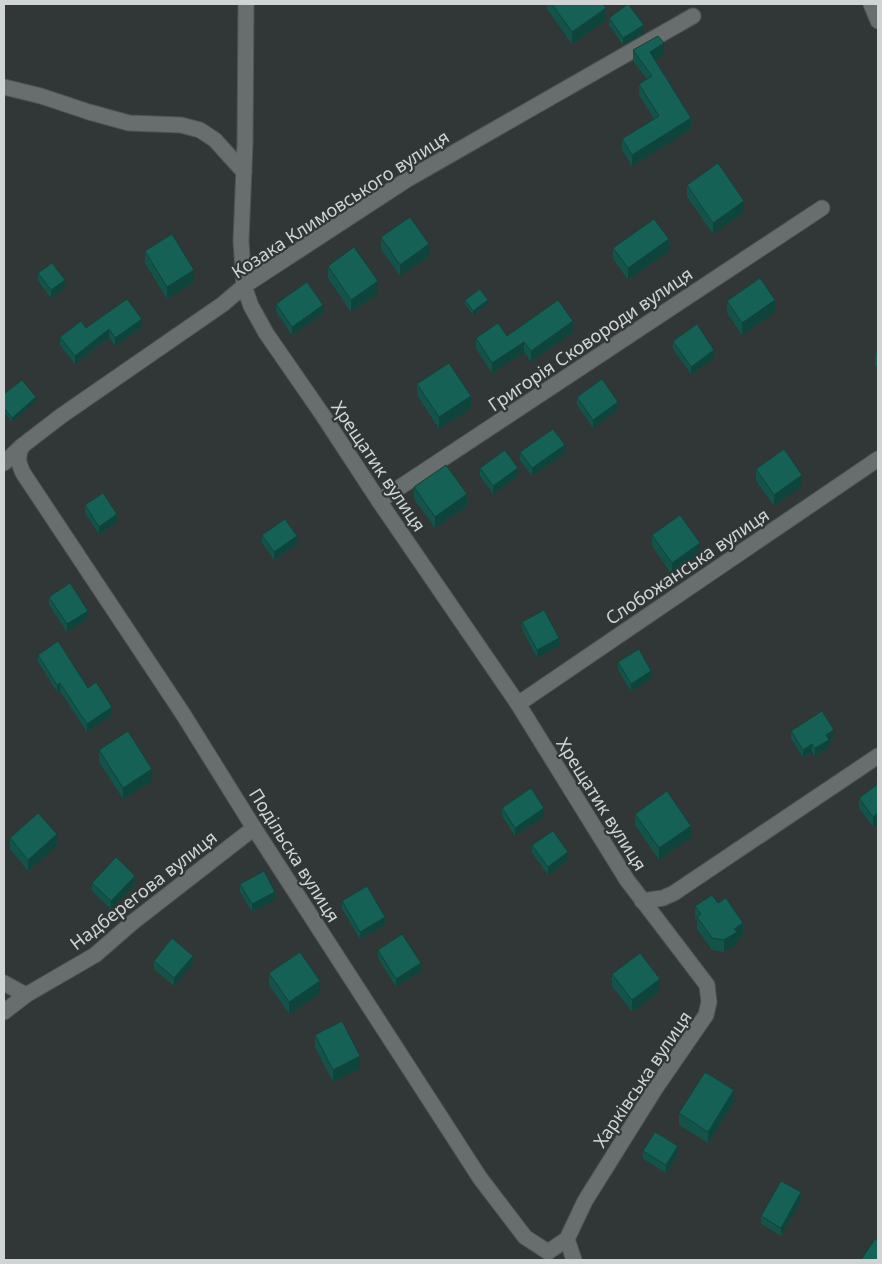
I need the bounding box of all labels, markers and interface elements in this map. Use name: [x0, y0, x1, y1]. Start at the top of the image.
street label: Козака Климовського вулиця: [227, 125, 453, 283]
street label: Григорія Сковороди вулиця: [483, 261, 697, 417]
street label: Хрещатик вулиця: [326, 396, 432, 536]
street label: Слобожанська вулиця: [601, 502, 773, 630]
street label: Хрещатик вулиця: [551, 733, 653, 875]
street label: Подільска вулиця: [244, 783, 346, 927]
street label: Надберегова вулиця: [65, 825, 221, 955]
street label: Харківська вулиця: [587, 1006, 697, 1152]

